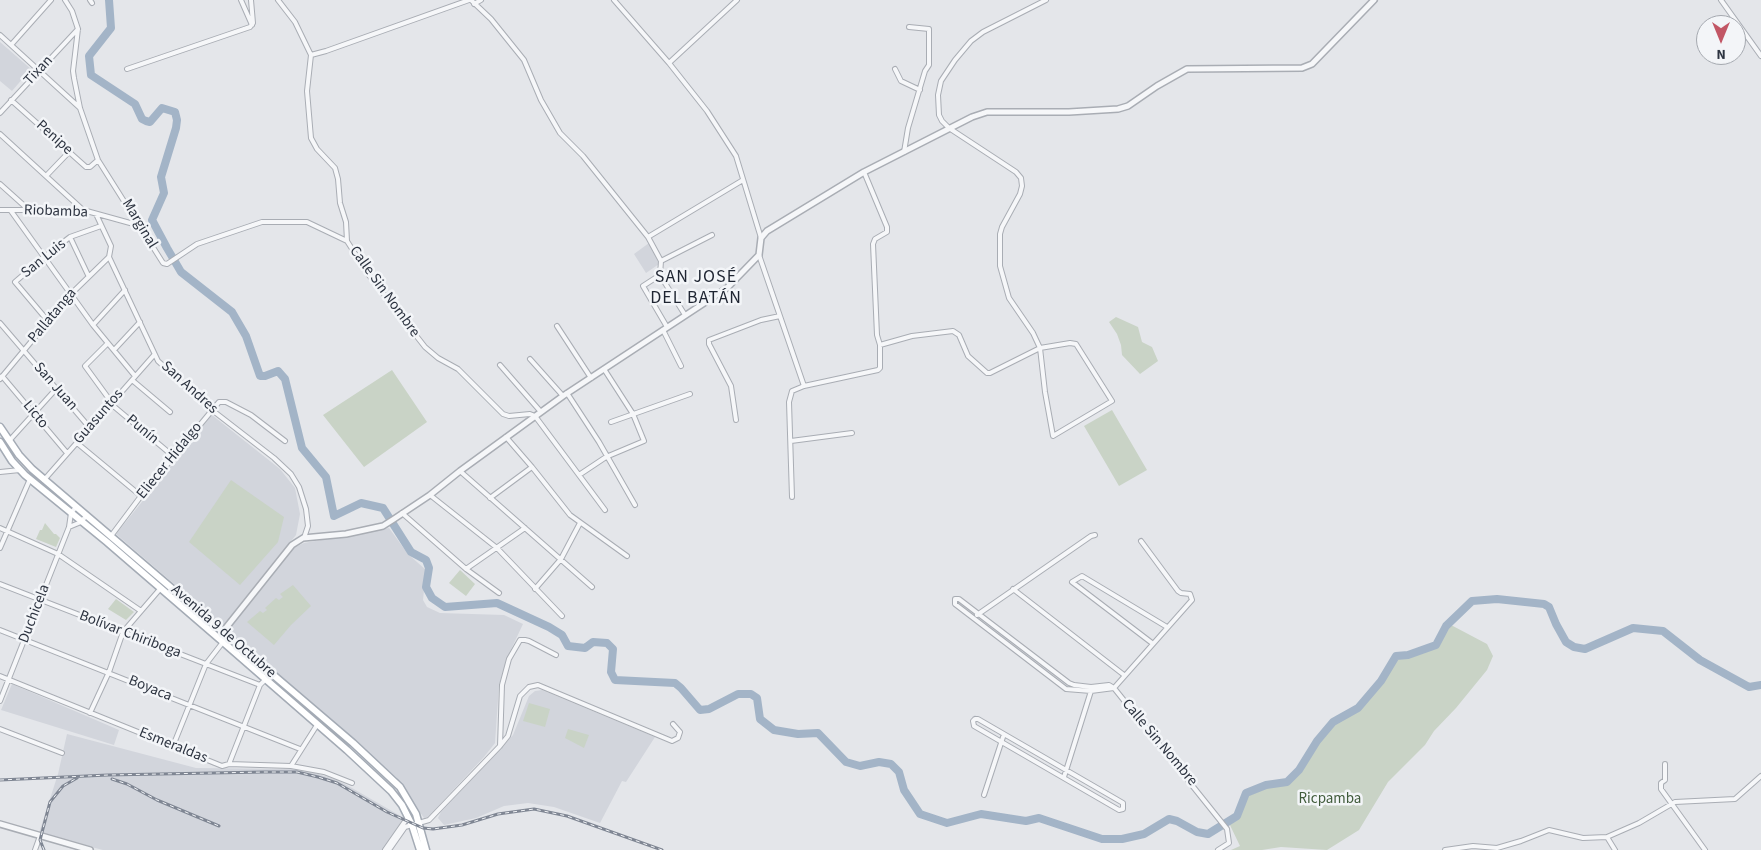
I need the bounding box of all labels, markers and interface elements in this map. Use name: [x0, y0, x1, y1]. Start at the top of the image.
north arrow: [1696, 15, 1746, 65]
text: N: [1716, 44, 1726, 64]
street label: Tixan: [21, 52, 57, 90]
street label: Penipe: [32, 117, 76, 159]
street label: Marginal: [117, 196, 161, 252]
street label: Riobamba: [24, 202, 88, 222]
street label: San Luis: [18, 236, 70, 282]
street label: Calle Sin Nombre: [345, 243, 423, 341]
district label: SAN JOSÉ DEL BATÁN: [649, 267, 743, 310]
street label: Pallatanga: [25, 285, 81, 347]
street label: San Andres: [157, 358, 221, 418]
street label: San Juan: [29, 359, 81, 415]
street label: Guasuntos: [70, 386, 128, 448]
street label: Licto: [18, 397, 52, 433]
street label: Punín: [122, 411, 162, 449]
street label: Eliecer Hidalgo: [134, 419, 206, 503]
street label: Duchicela: [16, 582, 54, 646]
street label: Avenida 9 de Octubre: [167, 582, 279, 682]
street label: Bolívar Chiriboga: [77, 607, 183, 663]
street label: Boyaca: [126, 672, 174, 706]
street label: Calle Sin Nombre: [1117, 696, 1201, 790]
street label: Esmeraldas: [136, 724, 210, 768]
park label: Ricpamba: [1299, 791, 1361, 809]

